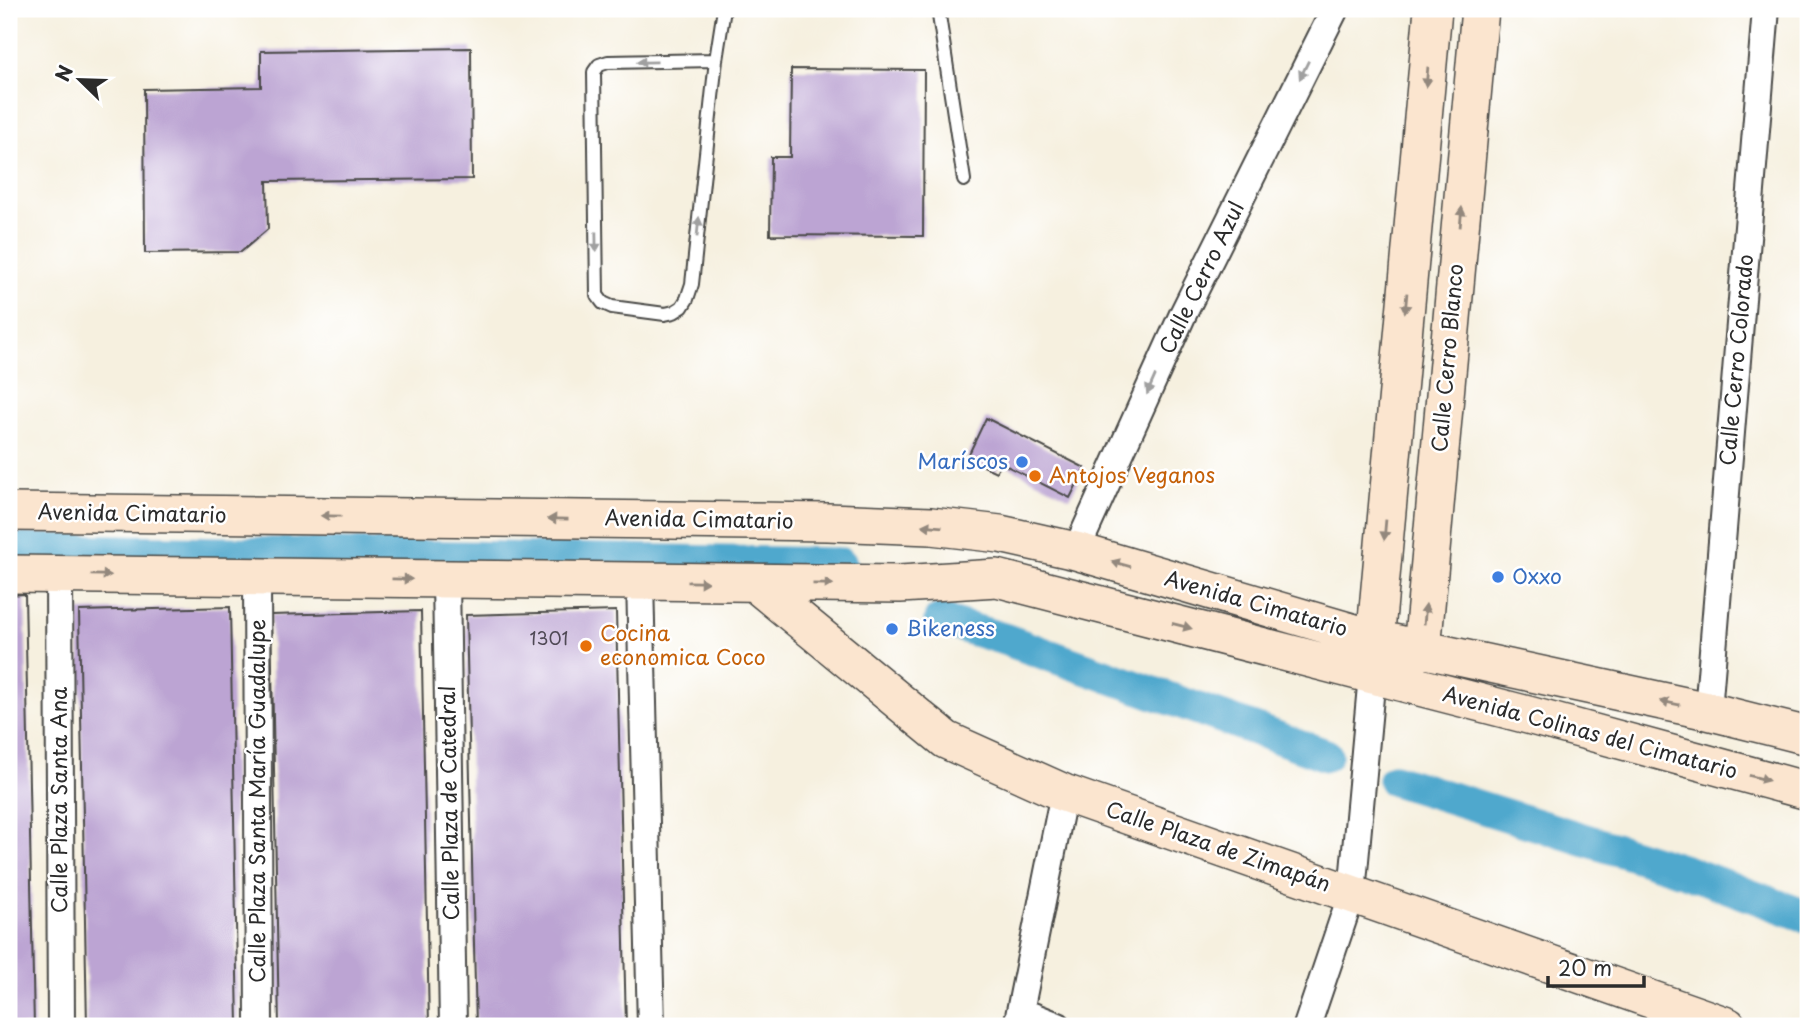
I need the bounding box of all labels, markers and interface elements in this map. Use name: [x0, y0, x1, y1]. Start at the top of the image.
north arrow: [46, 46, 116, 116]
one-way arrow: [636, 56, 658, 67]
one-way arrow: [1299, 60, 1310, 80]
text: N: [48, 61, 79, 85]
one-way arrow: [1421, 66, 1432, 88]
street label: Calle Cerro Azul: [1149, 196, 1251, 359]
one-way arrow: [1456, 206, 1467, 228]
one-way arrow: [693, 216, 704, 238]
one-way arrow: [591, 231, 602, 253]
street label: Calle Cerro Colorado: [1710, 253, 1760, 467]
street label: Calle Cerro Blanco: [1422, 262, 1470, 453]
one-way arrow: [1400, 292, 1411, 314]
one-way arrow: [1145, 374, 1156, 395]
place label: Maríscos: [918, 444, 1008, 476]
marker: Maríscos: [1014, 454, 1030, 470]
place label: Antojos Veganos: [1049, 458, 1215, 490]
marker: Antojos Veganos: [1027, 468, 1043, 484]
street label: Avenida Cimatario: [37, 494, 227, 530]
street label: Avenida Cimatario: [604, 500, 794, 536]
one-way arrow: [319, 510, 341, 522]
one-way arrow: [547, 513, 569, 525]
one-way arrow: [1379, 519, 1390, 541]
one-way arrow: [921, 520, 943, 531]
one-way arrow: [1111, 559, 1132, 569]
place label: Oxxo: [1512, 559, 1562, 591]
street label: Avenida Cimatario: [1161, 561, 1352, 643]
one-way arrow: [91, 569, 113, 581]
marker: Oxxo: [1490, 569, 1506, 585]
one-way arrow: [392, 573, 414, 584]
one-way arrow: [687, 576, 709, 588]
one-way arrow: [813, 578, 835, 589]
one-way arrow: [1420, 603, 1431, 625]
place label: Bikeness: [906, 611, 995, 643]
place label: Cocina economica Coco: [600, 616, 766, 672]
street label: Calle Plaza Santa María Guadalupe: [240, 619, 272, 983]
marker: Bikeness: [884, 621, 900, 637]
one-way arrow: [1171, 621, 1193, 632]
house number: 1301: [530, 624, 568, 651]
marker: Cocina economica Coco: [578, 638, 594, 654]
street label: Avenida Colinas del Cimatario: [1440, 676, 1741, 786]
street label: Calle Plaza de Catedral: [430, 685, 466, 921]
street label: Calle Plaza Santa Ana: [42, 687, 74, 913]
one-way arrow: [1659, 698, 1681, 709]
one-way arrow: [1749, 773, 1770, 783]
street label: Calle Plaza de Zimapán: [1102, 792, 1335, 899]
scale bar: [1548, 944, 1644, 988]
text: 20 m: [1558, 951, 1612, 983]

